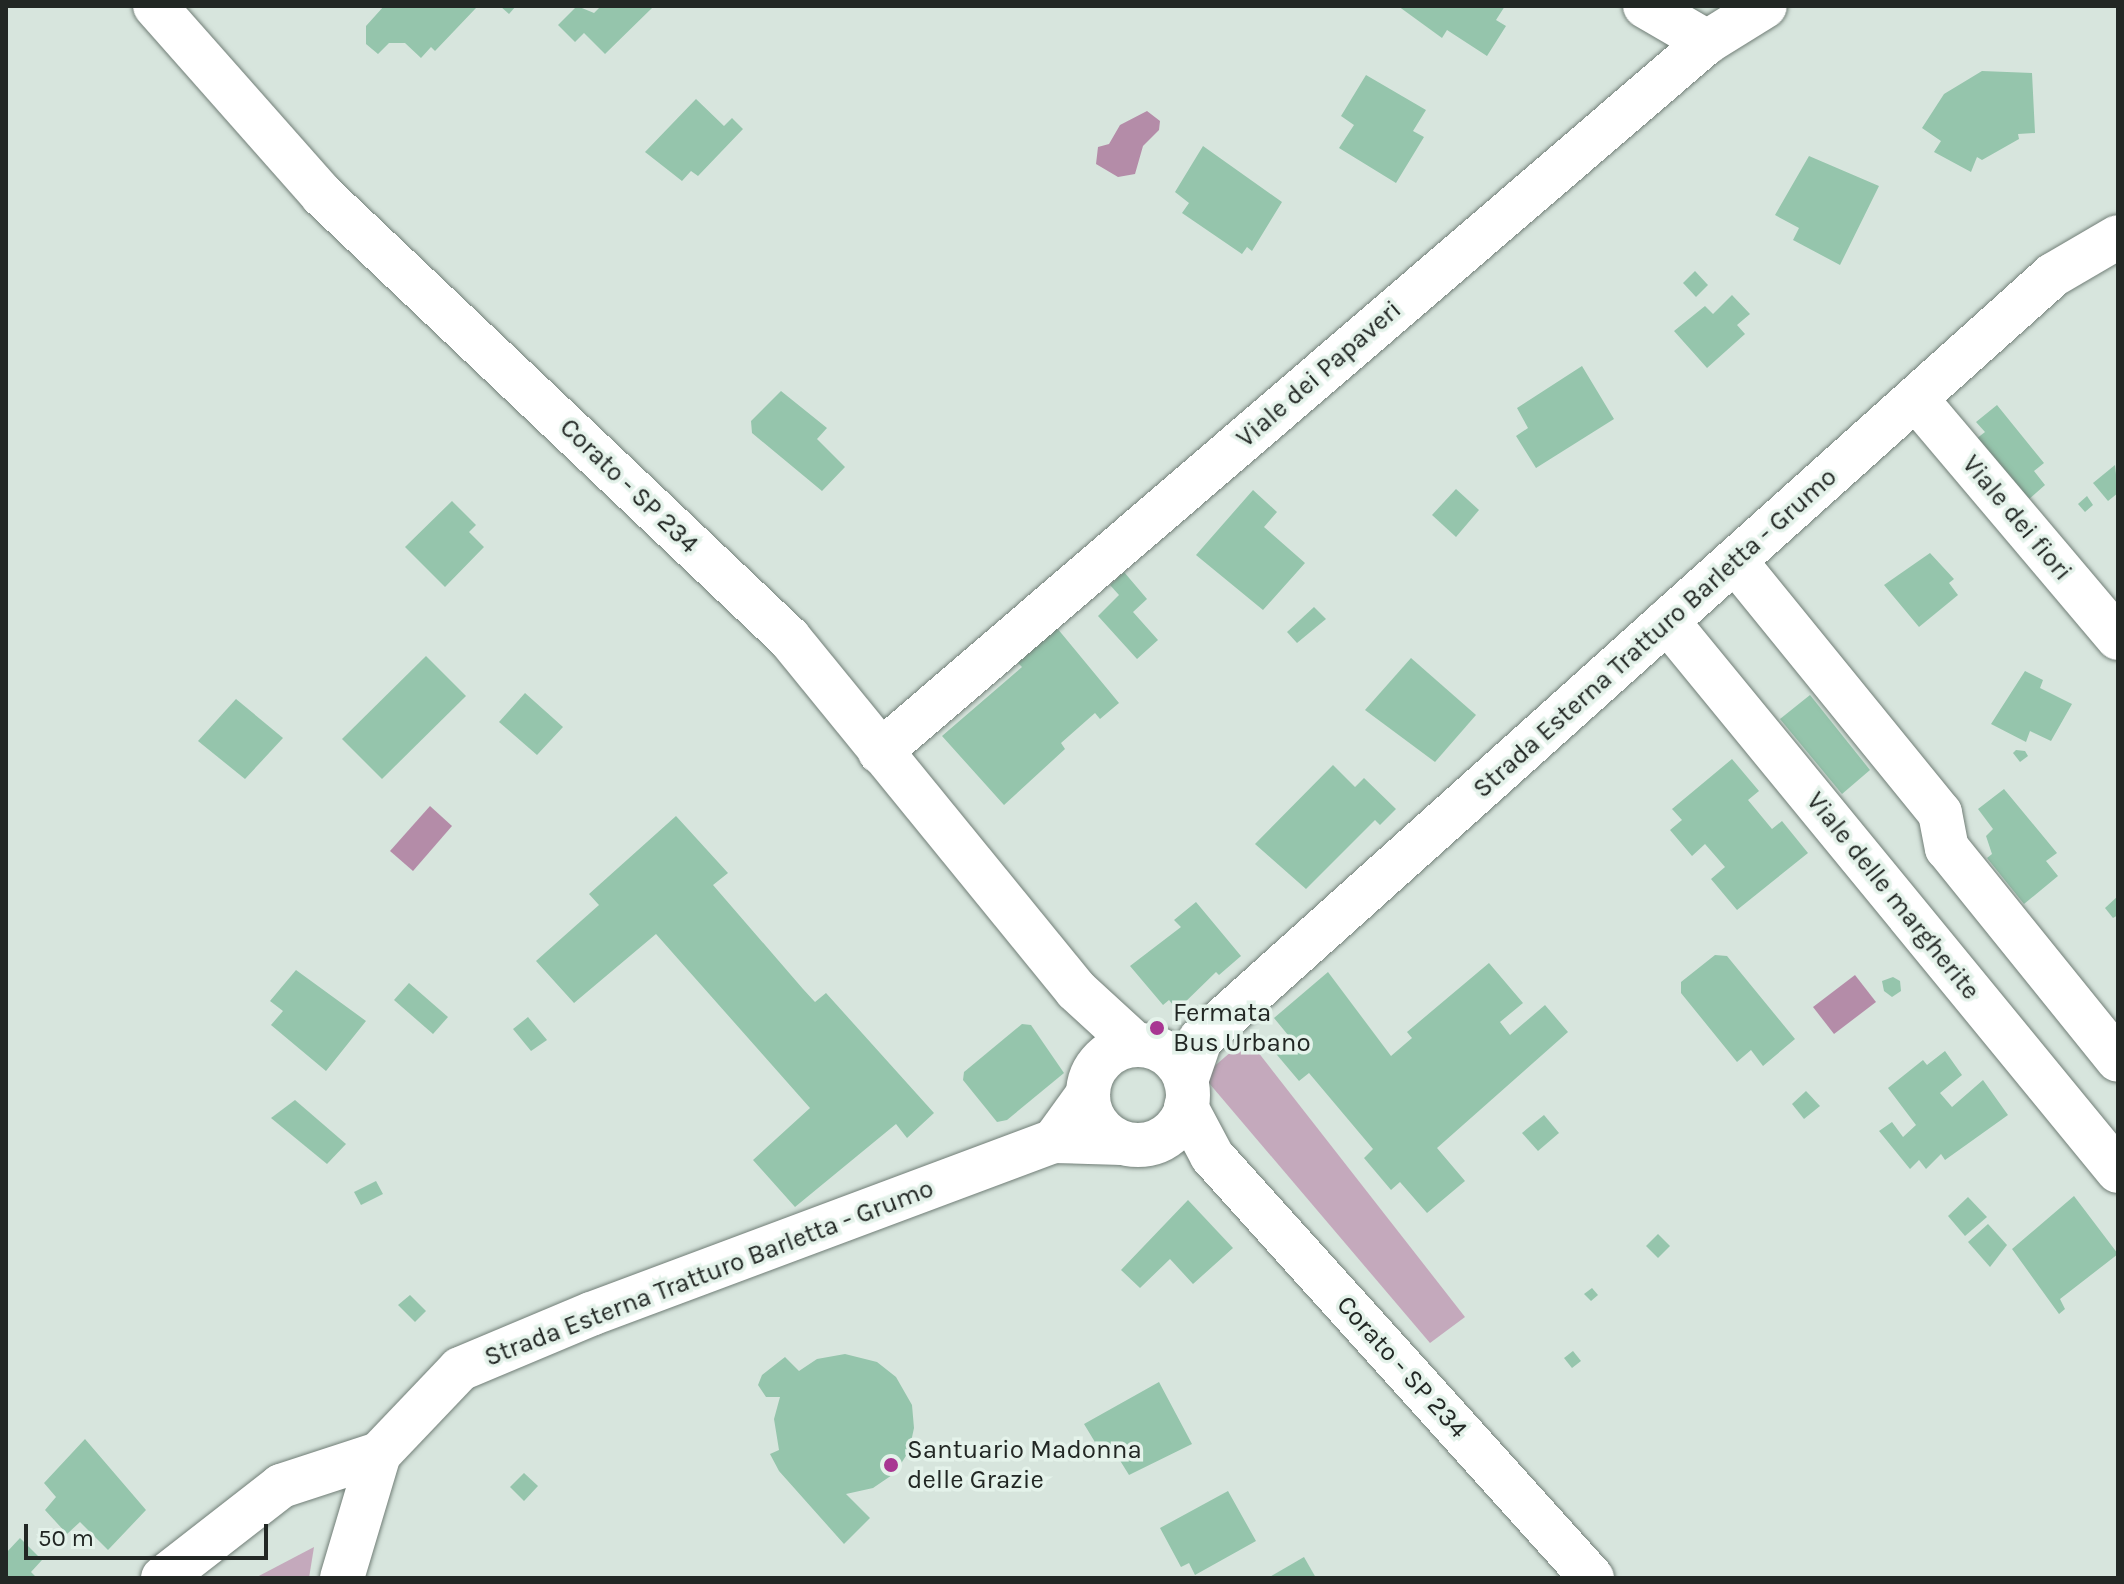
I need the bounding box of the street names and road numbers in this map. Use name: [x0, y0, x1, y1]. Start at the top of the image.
street label: Viale dei Papaveri: [1230, 294, 1408, 454]
street label: Corato - SP 234: [553, 412, 705, 560]
street label: Viale dei fiori: [1955, 449, 2079, 587]
street label: Strada Esterna Tratturo Barletta - Grumo: [1467, 461, 1843, 805]
street label: Viale delle margherite: [1800, 786, 1986, 1006]
street label: Strada Esterna Tratturo Barletta - Grumo: [480, 1173, 938, 1373]
street label: Corato - SP 234: [1330, 1290, 1474, 1444]

